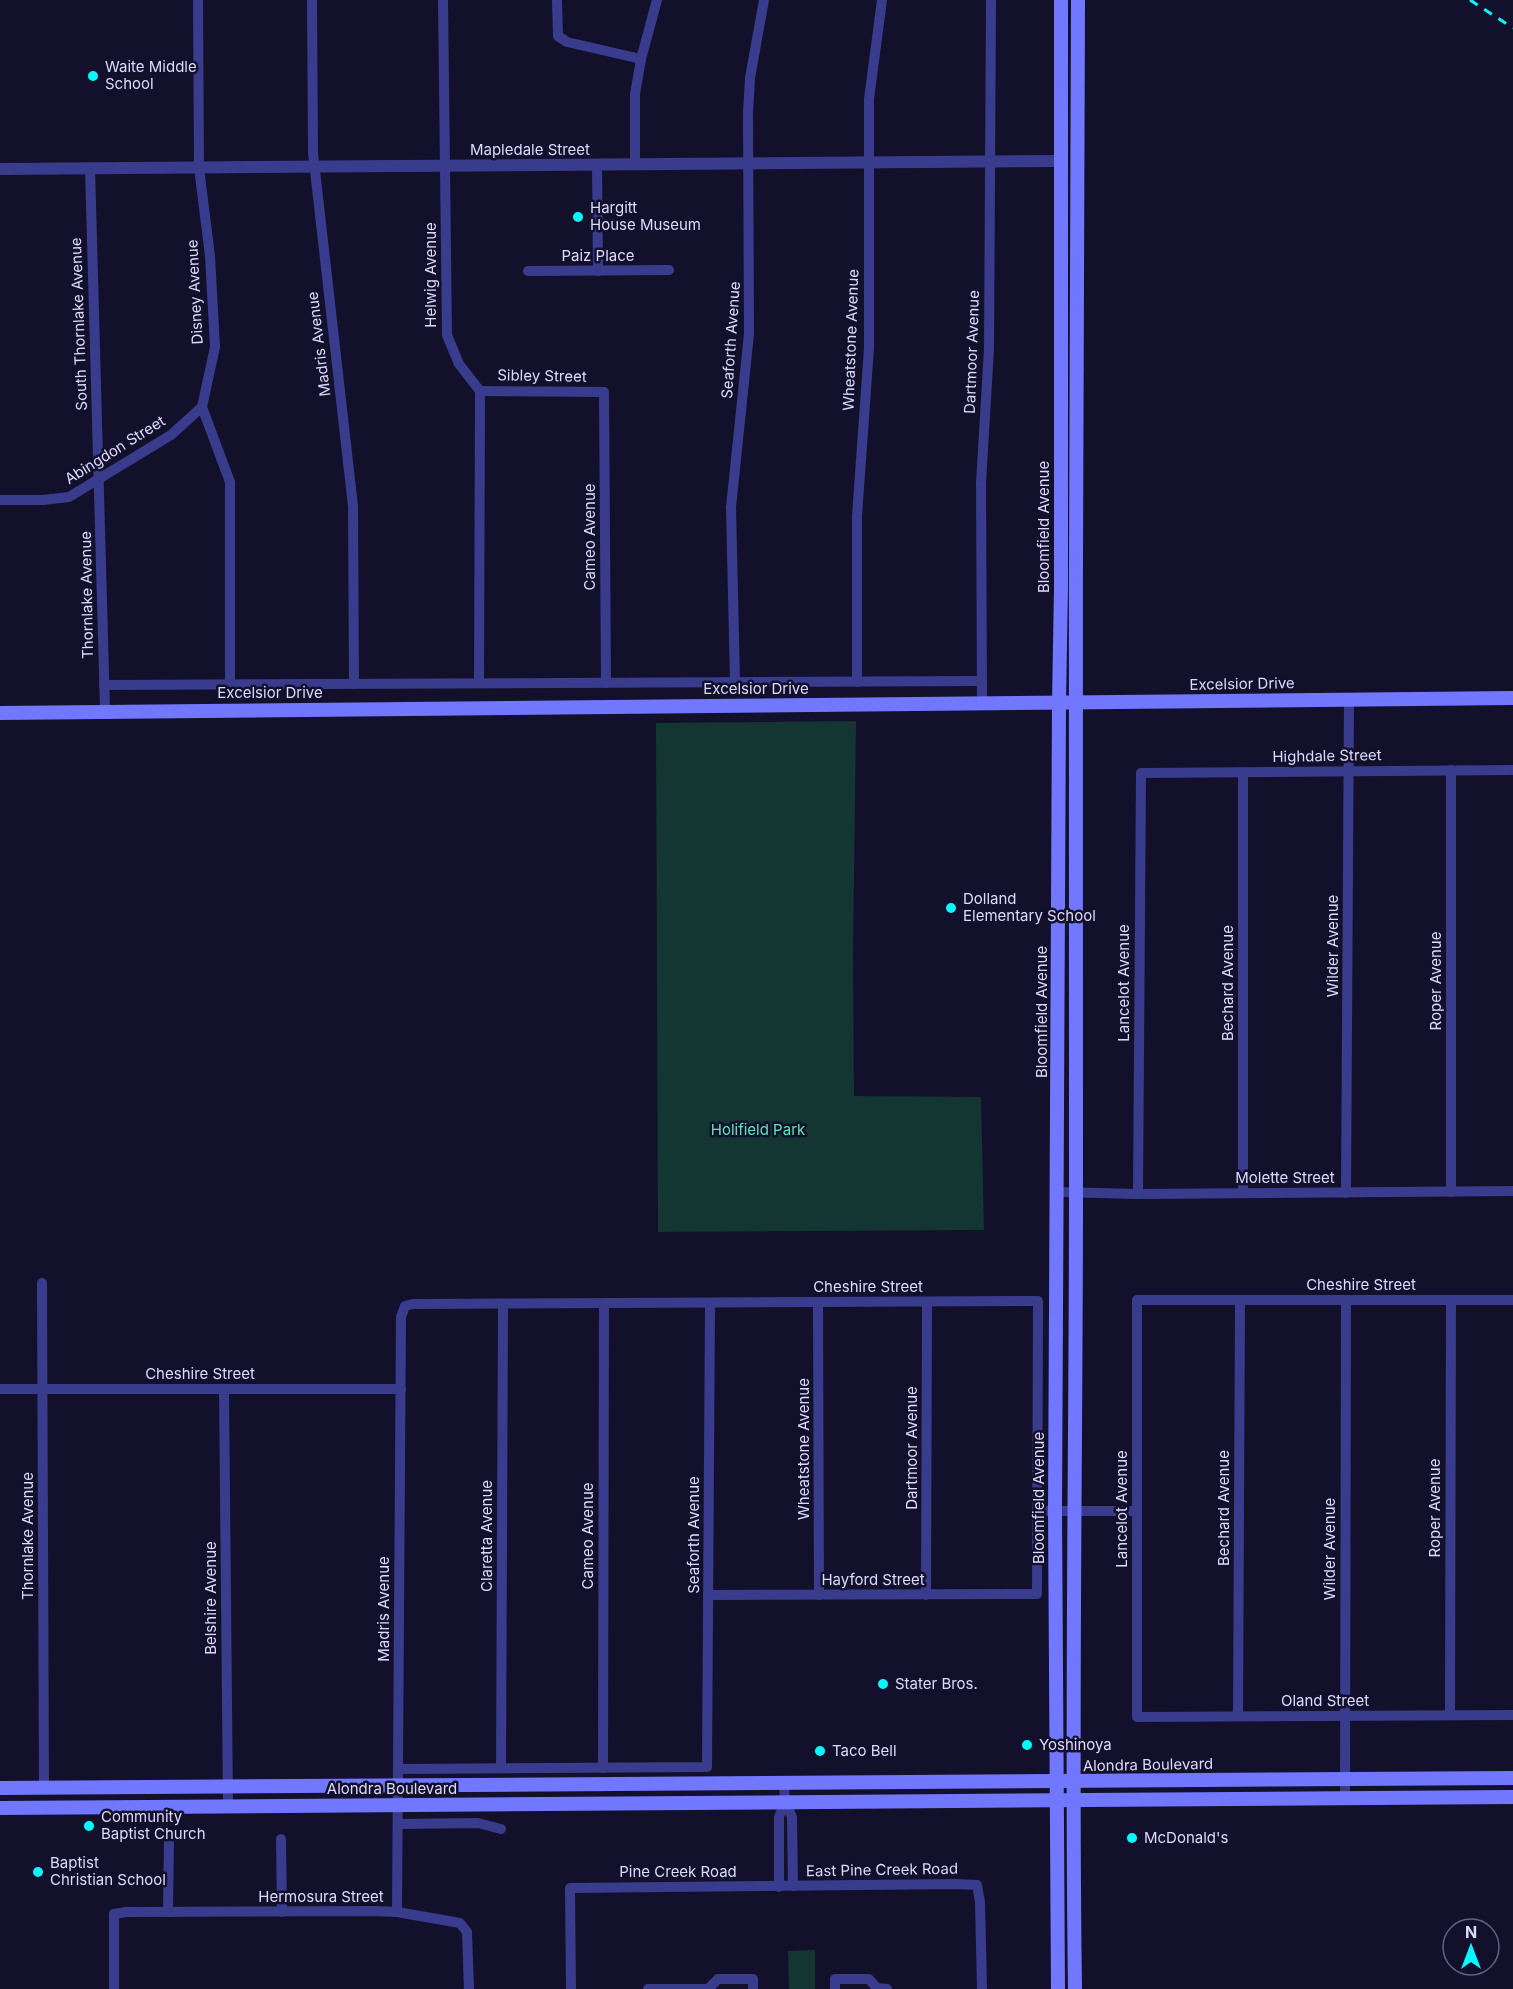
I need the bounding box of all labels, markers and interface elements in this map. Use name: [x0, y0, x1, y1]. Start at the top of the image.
place label: Waite Middle School: [105, 57, 197, 93]
marker: Waite Middle School: [86, 69, 100, 83]
street label: Mapledale Street: [470, 140, 590, 159]
place label: Hargitt House Museum: [590, 198, 701, 234]
marker: Hargitt House Museum: [571, 210, 585, 224]
street label: Helwig Avenue: [421, 222, 440, 328]
street label: South Thornlake Avenue: [66, 237, 91, 411]
street label: Disney Avenue: [182, 239, 207, 345]
street label: Paiz Place: [561, 246, 635, 265]
street label: Wheatstone Avenue: [839, 269, 862, 411]
street label: Seaforth Avenue: [717, 281, 744, 399]
street label: Dartmoor Avenue: [960, 290, 983, 414]
street label: Madris Avenue: [303, 291, 334, 398]
street label: Sibley Street: [497, 365, 587, 386]
street label: Abingdon Street: [61, 411, 169, 488]
street label: Bloomfield Avenue: [1034, 461, 1053, 593]
street label: Cameo Avenue: [580, 483, 599, 591]
street label: Thornlake Avenue: [76, 531, 97, 659]
street label: Excelsior Drive: [1189, 673, 1295, 694]
street label: Excelsior Drive: [703, 679, 809, 698]
street label: Excelsior Drive: [217, 683, 323, 702]
street label: Highdale Street: [1272, 745, 1382, 766]
place label: Dolland Elementary School: [963, 889, 1096, 925]
street label: Wilder Avenue: [1323, 895, 1342, 997]
marker: Dolland Elementary School: [944, 901, 958, 915]
street label: Lancelot Avenue: [1114, 924, 1133, 1042]
street label: Bechard Avenue: [1218, 925, 1237, 1041]
street label: Roper Avenue: [1426, 932, 1445, 1030]
street label: Bloomfield Avenue: [1032, 946, 1051, 1078]
park label: Holifield Park: [711, 1120, 806, 1139]
street label: Molette Street: [1235, 1168, 1335, 1187]
street label: Cheshire Street: [1306, 1275, 1416, 1294]
street label: Cheshire Street: [813, 1277, 923, 1296]
street label: Cheshire Street: [145, 1364, 255, 1383]
street label: Wheatstone Avenue: [794, 1378, 813, 1520]
street label: Dartmoor Avenue: [902, 1386, 921, 1510]
street label: Bloomfield Avenue: [1029, 1432, 1048, 1564]
street label: Lancelot Avenue: [1112, 1450, 1131, 1568]
street label: Bechard Avenue: [1214, 1450, 1233, 1566]
street label: Roper Avenue: [1425, 1459, 1444, 1557]
street label: Thornlake Avenue: [18, 1472, 37, 1600]
street label: Seaforth Avenue: [684, 1476, 703, 1594]
street label: Claretta Avenue: [477, 1480, 496, 1592]
street label: Cameo Avenue: [578, 1482, 597, 1590]
street label: Wilder Avenue: [1320, 1498, 1339, 1600]
street label: Belshire Avenue: [201, 1541, 220, 1655]
street label: Madris Avenue: [374, 1556, 393, 1662]
street label: Hayford Street: [821, 1570, 925, 1589]
place label: Stater Bros.: [895, 1674, 978, 1693]
marker: Stater Bros.: [876, 1677, 890, 1691]
street label: Oland Street: [1281, 1691, 1369, 1710]
place label: Yoshinoya: [1039, 1735, 1112, 1754]
marker: Yoshinoya: [1020, 1738, 1034, 1752]
place label: Taco Bell: [832, 1741, 897, 1760]
marker: Taco Bell: [813, 1744, 827, 1758]
street label: Alondra Boulevard: [1083, 1754, 1213, 1775]
street label: Alondra Boulevard: [327, 1779, 457, 1798]
place label: Community Baptist Church: [101, 1807, 206, 1843]
marker: Community Baptist Church: [82, 1819, 96, 1833]
place label: McDonald's: [1144, 1828, 1229, 1847]
marker: McDonald's: [1125, 1831, 1139, 1845]
place label: Baptist Christian School: [50, 1853, 166, 1889]
street label: East Pine Creek Road: [806, 1859, 958, 1880]
street label: Pine Creek Road: [619, 1862, 737, 1881]
marker: Baptist Christian School: [31, 1865, 45, 1879]
street label: Hermosura Street: [258, 1887, 384, 1906]
north arrow: [1441, 1917, 1501, 1977]
text: N: [1465, 1922, 1477, 1942]

